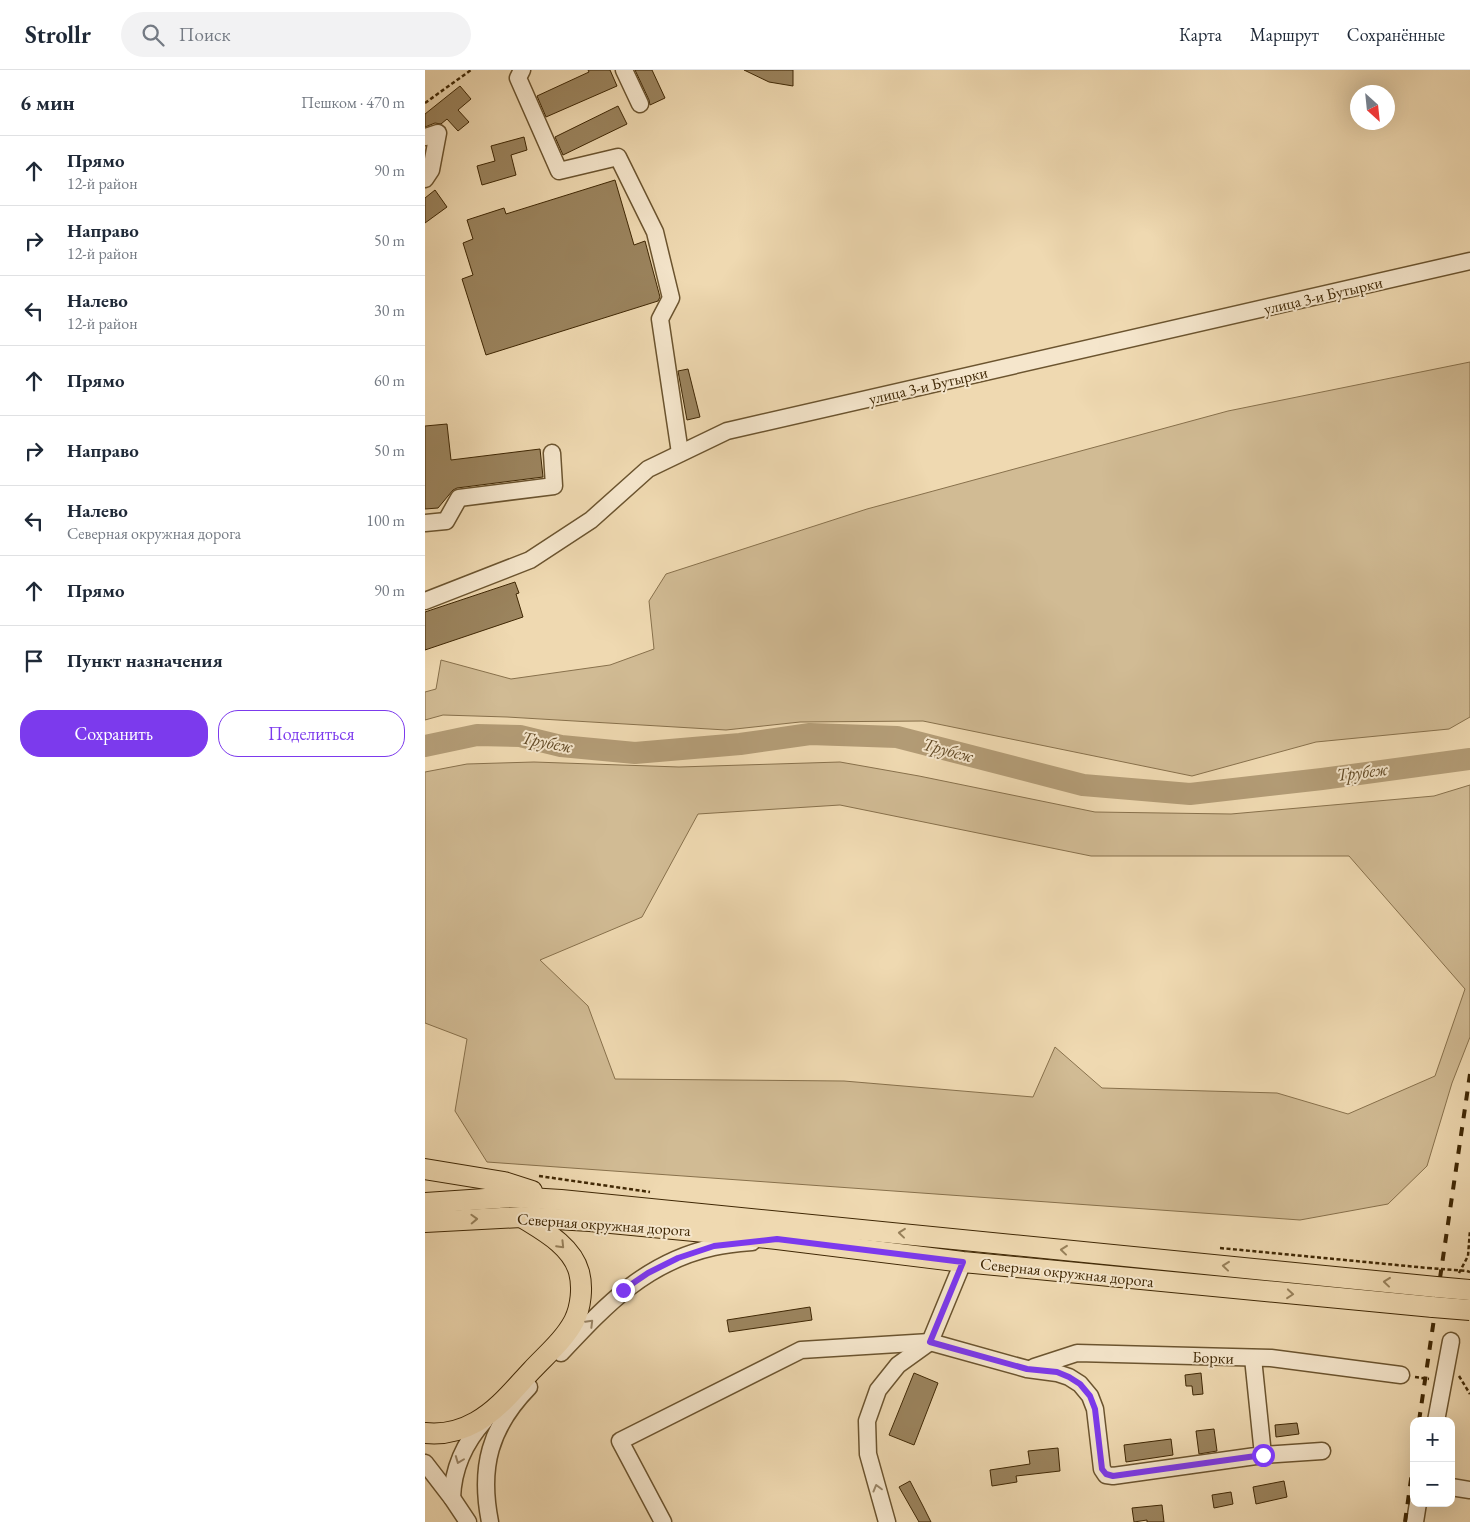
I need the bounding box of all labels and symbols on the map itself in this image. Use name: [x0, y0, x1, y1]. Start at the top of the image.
north arrow: [1350, 85, 1395, 130]
street label: улица 3-и Бутырки: [1262, 271, 1385, 319]
street label: улица 3-и Бутырки: [867, 361, 990, 409]
water label: Трубеж: [519, 725, 575, 759]
water label: Трубеж: [920, 732, 976, 768]
water label: Трубеж: [1335, 757, 1390, 787]
street label: Северная окружная дорога: [516, 1208, 692, 1241]
one-way arrow: [470, 1213, 478, 1224]
one-way arrow: [898, 1228, 906, 1239]
one-way arrow: [555, 1239, 564, 1248]
one-way arrow: [1060, 1244, 1068, 1255]
street label: Северная окружная дорога: [979, 1253, 1155, 1292]
one-way arrow: [1221, 1261, 1229, 1272]
one-way arrow: [1383, 1277, 1391, 1288]
route end: [612, 1279, 635, 1302]
one-way arrow: [1286, 1288, 1294, 1299]
one-way arrow: [584, 1319, 593, 1328]
street label: Борки: [1192, 1346, 1235, 1369]
route start: [1252, 1444, 1275, 1467]
one-way arrow: [455, 1455, 465, 1464]
one-way arrow: [873, 1485, 883, 1493]

